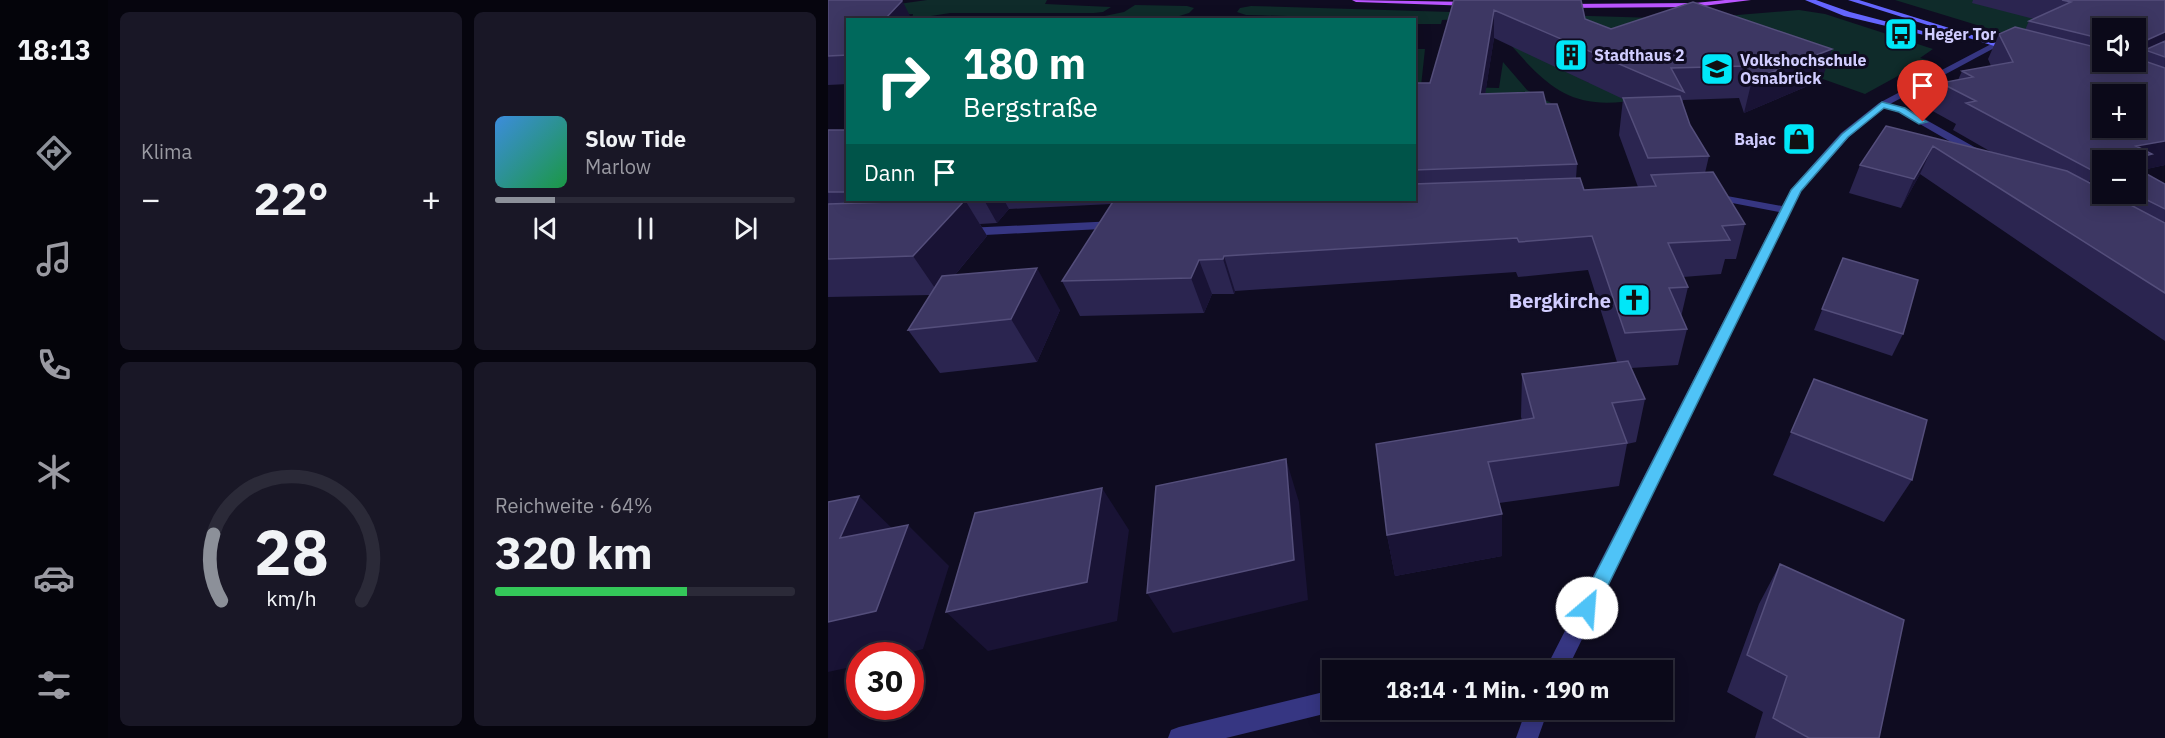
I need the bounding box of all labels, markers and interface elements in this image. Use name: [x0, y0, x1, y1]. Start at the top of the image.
bus stop icon: Heger Tor: [1883, 16, 1919, 52]
map controls: [2092, 18, 2146, 204]
button: sound: [2092, 18, 2146, 72]
place label: Heger Tor: [1924, 24, 1997, 44]
text: 18:13: [17, 32, 91, 67]
text: 180 m: [963, 36, 1086, 91]
building icon: Stadthaus 2: [1553, 37, 1589, 73]
icon: right: [864, 42, 942, 120]
place label: Stadthaus 2: [1594, 45, 1685, 65]
place label: Volkshochschule Osnabrück: [1740, 50, 1866, 88]
school or university icon: Volkshochschule Osnabrück: [1699, 51, 1735, 87]
pin: [1897, 60, 1948, 122]
icon: arrive: [1906, 69, 1939, 102]
button: +: [2092, 84, 2146, 138]
text: Bergstraße: [963, 89, 1098, 124]
shop icon: Bajac: [1781, 121, 1817, 157]
text: Slow Tide: [585, 124, 686, 153]
place label: Bajac: [1734, 129, 1776, 149]
icon: directions: [33, 132, 75, 174]
text: Klima: [141, 138, 192, 165]
button: −: [2092, 150, 2146, 204]
text: Marlow: [585, 153, 651, 180]
icon: arrive: [928, 156, 961, 189]
text: Dann: [864, 158, 916, 187]
text: 22°: [253, 169, 329, 227]
text: −: [141, 177, 161, 220]
text: +: [421, 177, 441, 220]
icon: previous: [529, 212, 562, 245]
icon: pause: [629, 212, 662, 245]
icon: next: [729, 212, 762, 245]
icon: music: [33, 238, 75, 280]
church icon: Bergkirche: [1616, 282, 1652, 318]
place label: Bergkirche: [1509, 287, 1611, 314]
icon: phone: [33, 344, 75, 386]
icon: climate: [33, 451, 75, 493]
text: Reichweite · 64%: [495, 492, 652, 519]
text: 28: [254, 511, 328, 592]
text: 320 km: [495, 523, 653, 581]
icon: car: [33, 557, 75, 599]
position arrow: [1555, 576, 1619, 640]
text: km/h: [266, 584, 316, 612]
speed limit sign: 30: [846, 642, 924, 720]
icon: filters: [33, 664, 75, 706]
text: 18:14 · 1 Min. · 190 m: [1386, 675, 1609, 704]

